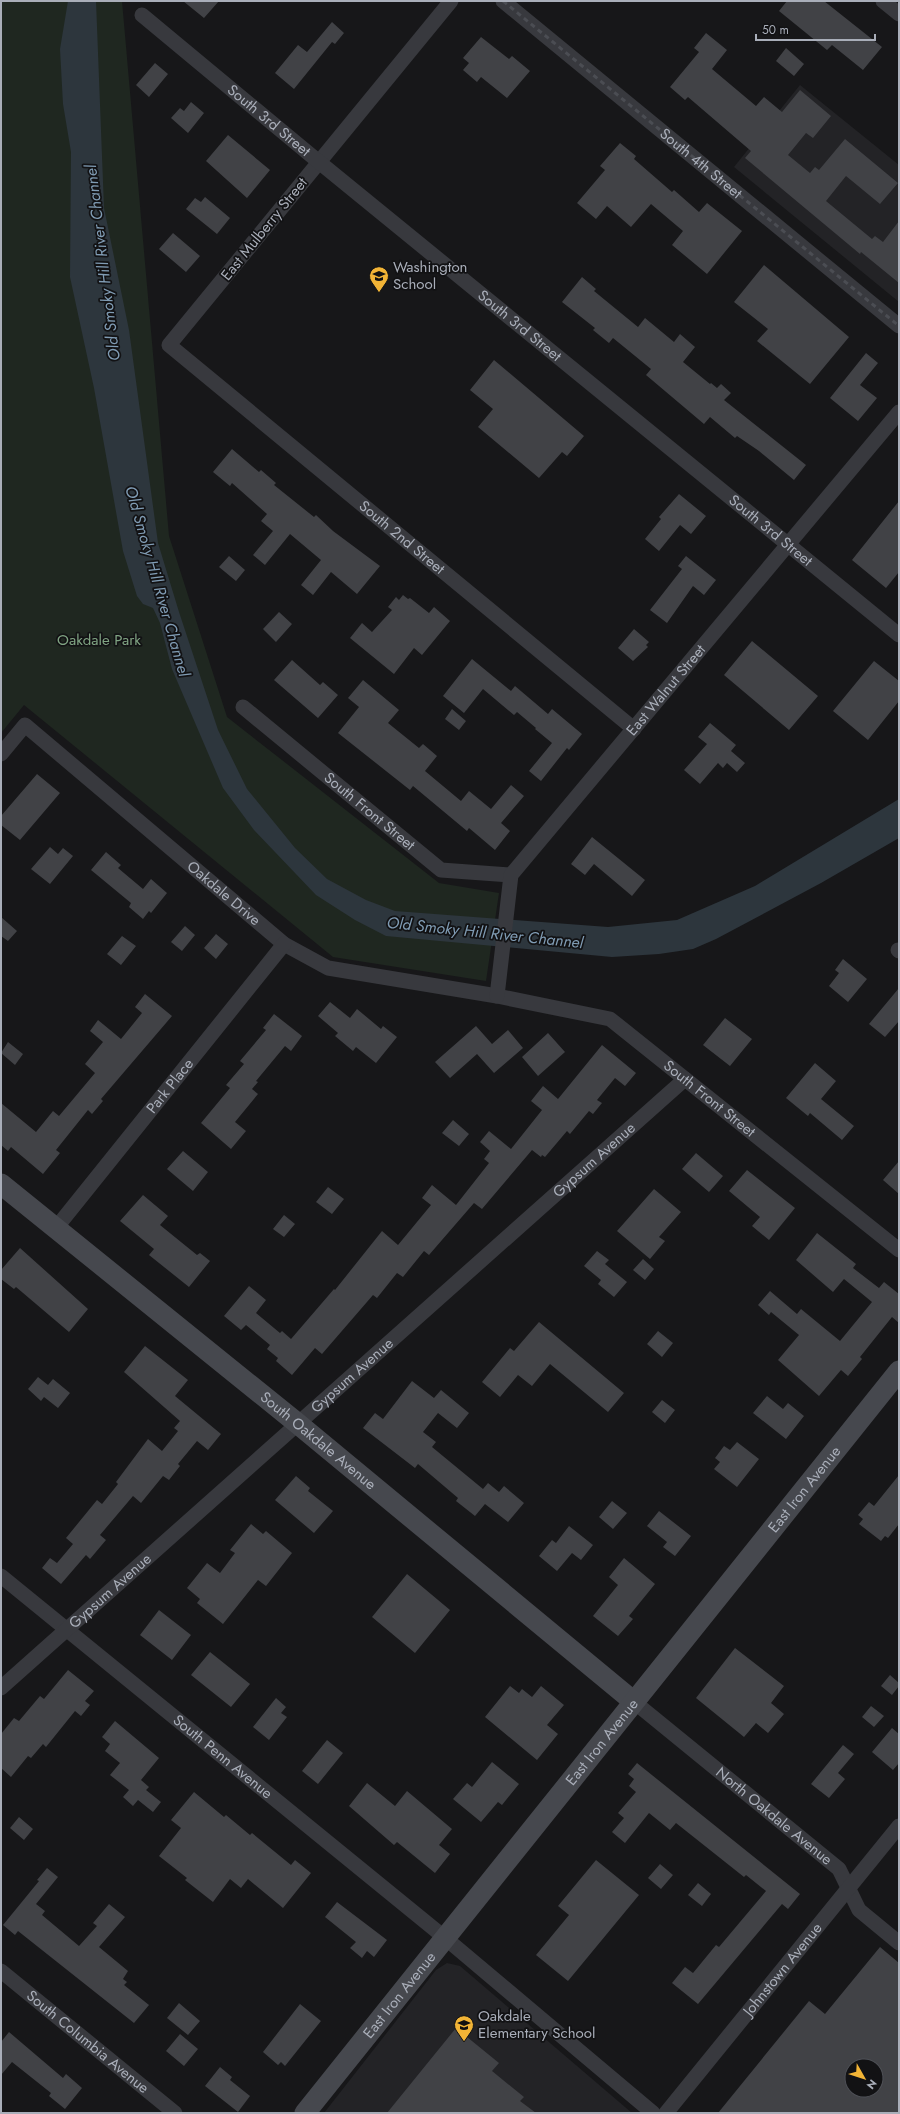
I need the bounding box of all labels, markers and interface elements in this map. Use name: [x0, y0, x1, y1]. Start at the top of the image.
scale bar: [756, 16, 875, 42]
text: 50 m: [762, 21, 789, 39]
street label: South 3rd Street: [222, 79, 316, 162]
street label: South 4th Street: [655, 123, 747, 204]
water label: Old Smoky Hill River Channel: [79, 162, 126, 362]
street label: East Mulberry Street: [215, 172, 313, 285]
place label: Washington School: [393, 256, 467, 295]
school or university icon: Washington School: [368, 265, 390, 293]
street label: South 3rd Street: [473, 285, 567, 367]
water label: Old Smoky Hill River Channel: [119, 483, 196, 681]
street label: South 3rd Street: [724, 489, 818, 572]
street label: South 2nd Street: [354, 495, 450, 580]
park label: Oakdale Park: [57, 629, 141, 651]
street label: East Walnut Street: [621, 639, 711, 741]
street label: South Front Street: [319, 767, 420, 856]
street label: Oakdale Drive: [182, 855, 266, 931]
water label: Old Smoky Hill River Channel: [386, 911, 586, 954]
street label: Park Place: [141, 1054, 199, 1118]
street label: South Front Street: [659, 1055, 761, 1143]
street label: Gypsum Avenue: [548, 1117, 640, 1203]
street label: Gypsum Avenue: [306, 1332, 398, 1418]
street label: South Oakdale Avenue: [255, 1386, 381, 1495]
street label: East Iron Avenue: [763, 1441, 846, 1537]
street label: Gypsum Avenue: [64, 1548, 156, 1634]
street label: East Iron Avenue: [560, 1694, 644, 1790]
street label: South Penn Avenue: [168, 1709, 278, 1804]
street label: North Oakdale Avenue: [711, 1762, 837, 1871]
street label: Johnstown Avenue: [737, 1918, 827, 2022]
street label: East Iron Avenue: [358, 1947, 441, 2043]
street label: South Columbia Avenue: [22, 1985, 154, 2099]
place label: Oakdale Elementary School: [478, 2005, 595, 2044]
school or university icon: Oakdale Elementary School: [453, 2014, 475, 2042]
north arrow: [844, 2058, 884, 2098]
text: N: [863, 2076, 881, 2093]

